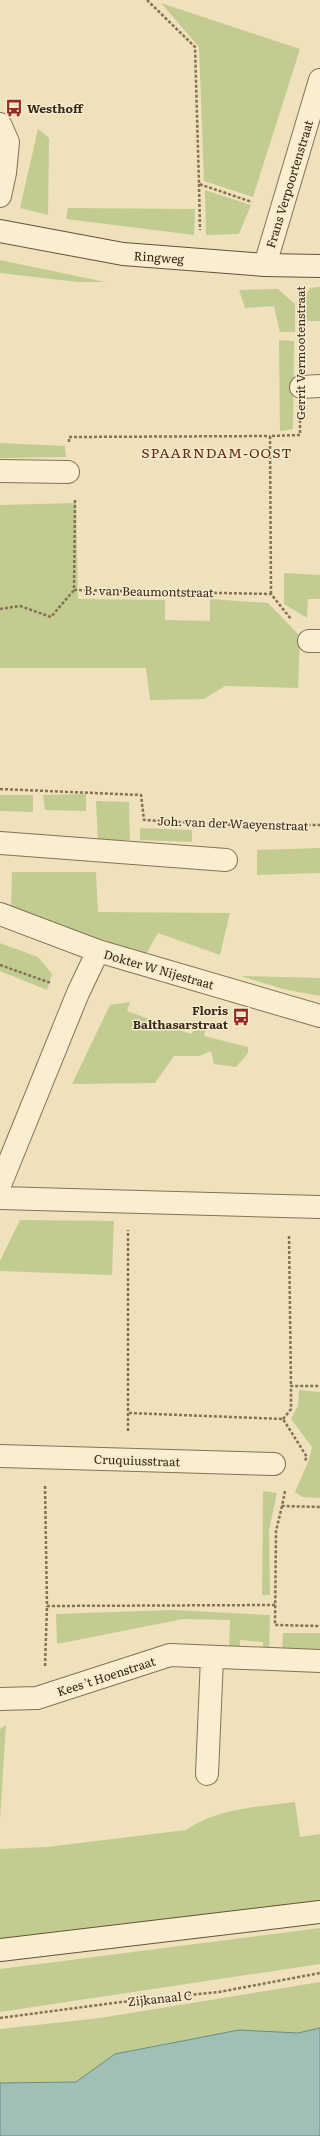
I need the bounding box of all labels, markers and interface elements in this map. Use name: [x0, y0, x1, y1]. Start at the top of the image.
bus stop icon: Westhoff: [4, 98, 24, 118]
place label: Westhoff: [27, 99, 84, 117]
street label: Frans Verpoortenstraat: [261, 118, 317, 250]
street label: Ringweg: [133, 246, 185, 268]
street label: Gerrit Vermootenstraat: [291, 286, 309, 420]
district label: SPAARNDAM-OOST: [141, 442, 293, 462]
street label: B. van Beaumontstraat: [84, 581, 214, 601]
street label: Joh. van der Waeyenstraat: [157, 811, 309, 835]
street label: Dokter W Nijestraat: [102, 945, 216, 993]
place label: Floris Balthasarstraat: [133, 1001, 229, 1033]
bus stop icon: Floris Balthasarstraat: [231, 1007, 251, 1027]
street label: Cruquiusstraat: [94, 1449, 181, 1471]
street label: Kees 't Hoenstraat: [55, 1652, 158, 1700]
street label: Zijkanaal C: [127, 1986, 193, 2010]

